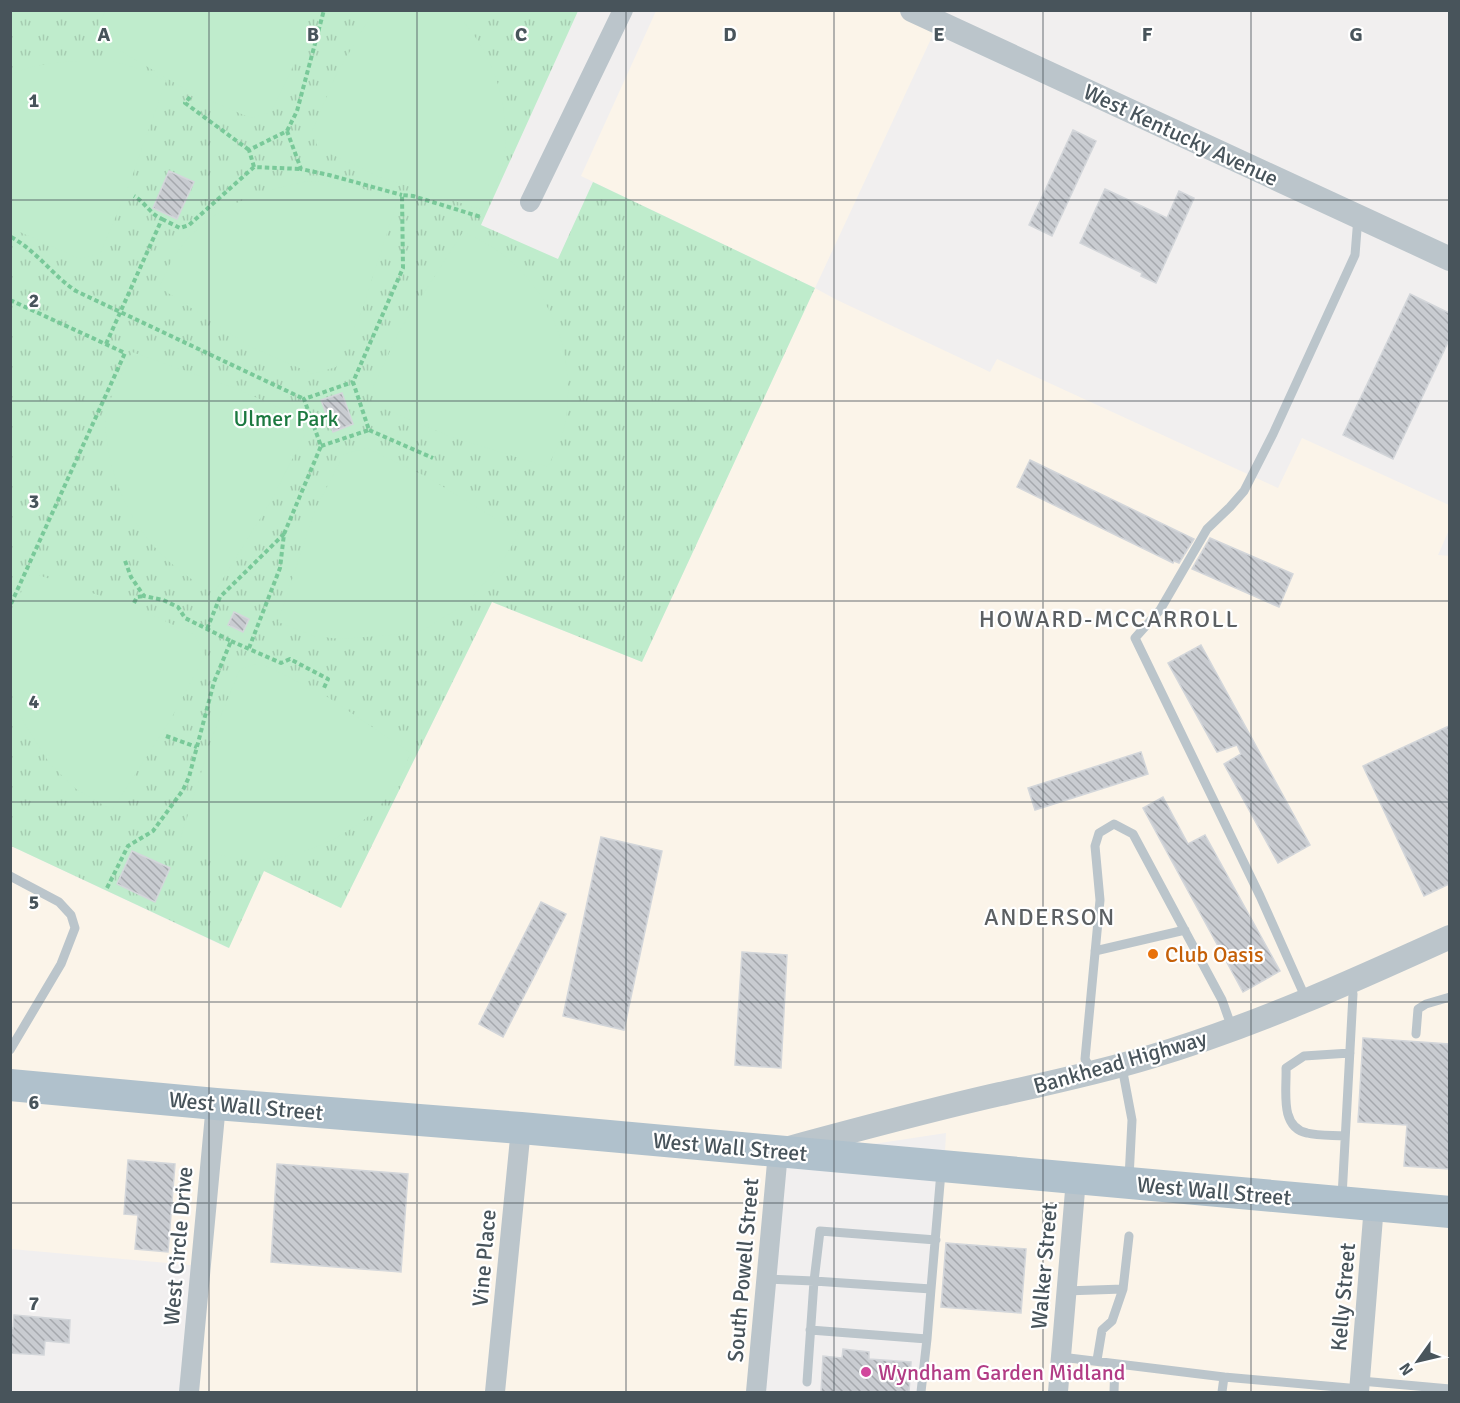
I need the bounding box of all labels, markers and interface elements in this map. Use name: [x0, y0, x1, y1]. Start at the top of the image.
text: A: [98, 22, 111, 47]
text: B: [307, 22, 319, 47]
text: C: [515, 22, 527, 47]
text: D: [723, 22, 737, 47]
text: E: [933, 22, 945, 47]
text: F: [1142, 22, 1153, 47]
text: G: [1349, 22, 1363, 47]
street label: West Kentucky Avenue: [1079, 78, 1283, 192]
text: 1: [29, 88, 40, 113]
text: 2: [29, 288, 39, 313]
park label: Ulmer Park: [234, 405, 338, 432]
text: 3: [29, 489, 39, 514]
district label: HOWARD-MCCARROLL: [979, 604, 1239, 634]
text: 4: [29, 689, 40, 714]
text: 5: [29, 890, 39, 915]
district label: ANDERSON: [984, 902, 1116, 932]
place label: Club Oasis: [1165, 941, 1264, 968]
marker: Club Oasis: [1146, 947, 1160, 961]
street label: Bankhead Highway: [1030, 1024, 1210, 1100]
street label: West Wall Street: [168, 1086, 325, 1126]
text: 6: [29, 1090, 40, 1115]
street label: West Wall Street: [652, 1127, 809, 1167]
street label: West Circle Drive: [158, 1165, 198, 1327]
street label: West Wall Street: [1136, 1171, 1293, 1211]
street label: South Powell Street: [721, 1176, 765, 1363]
street label: Walker Street: [1025, 1201, 1063, 1331]
street label: Vine Place: [466, 1208, 502, 1308]
street label: Kelly Street: [1325, 1241, 1361, 1352]
text: 7: [29, 1291, 40, 1316]
north arrow: [1388, 1331, 1448, 1391]
place label: Wyndham Garden Midland: [878, 1359, 1125, 1386]
text: N: [1395, 1359, 1418, 1379]
marker: Wyndham Garden Midland: [859, 1365, 873, 1379]

